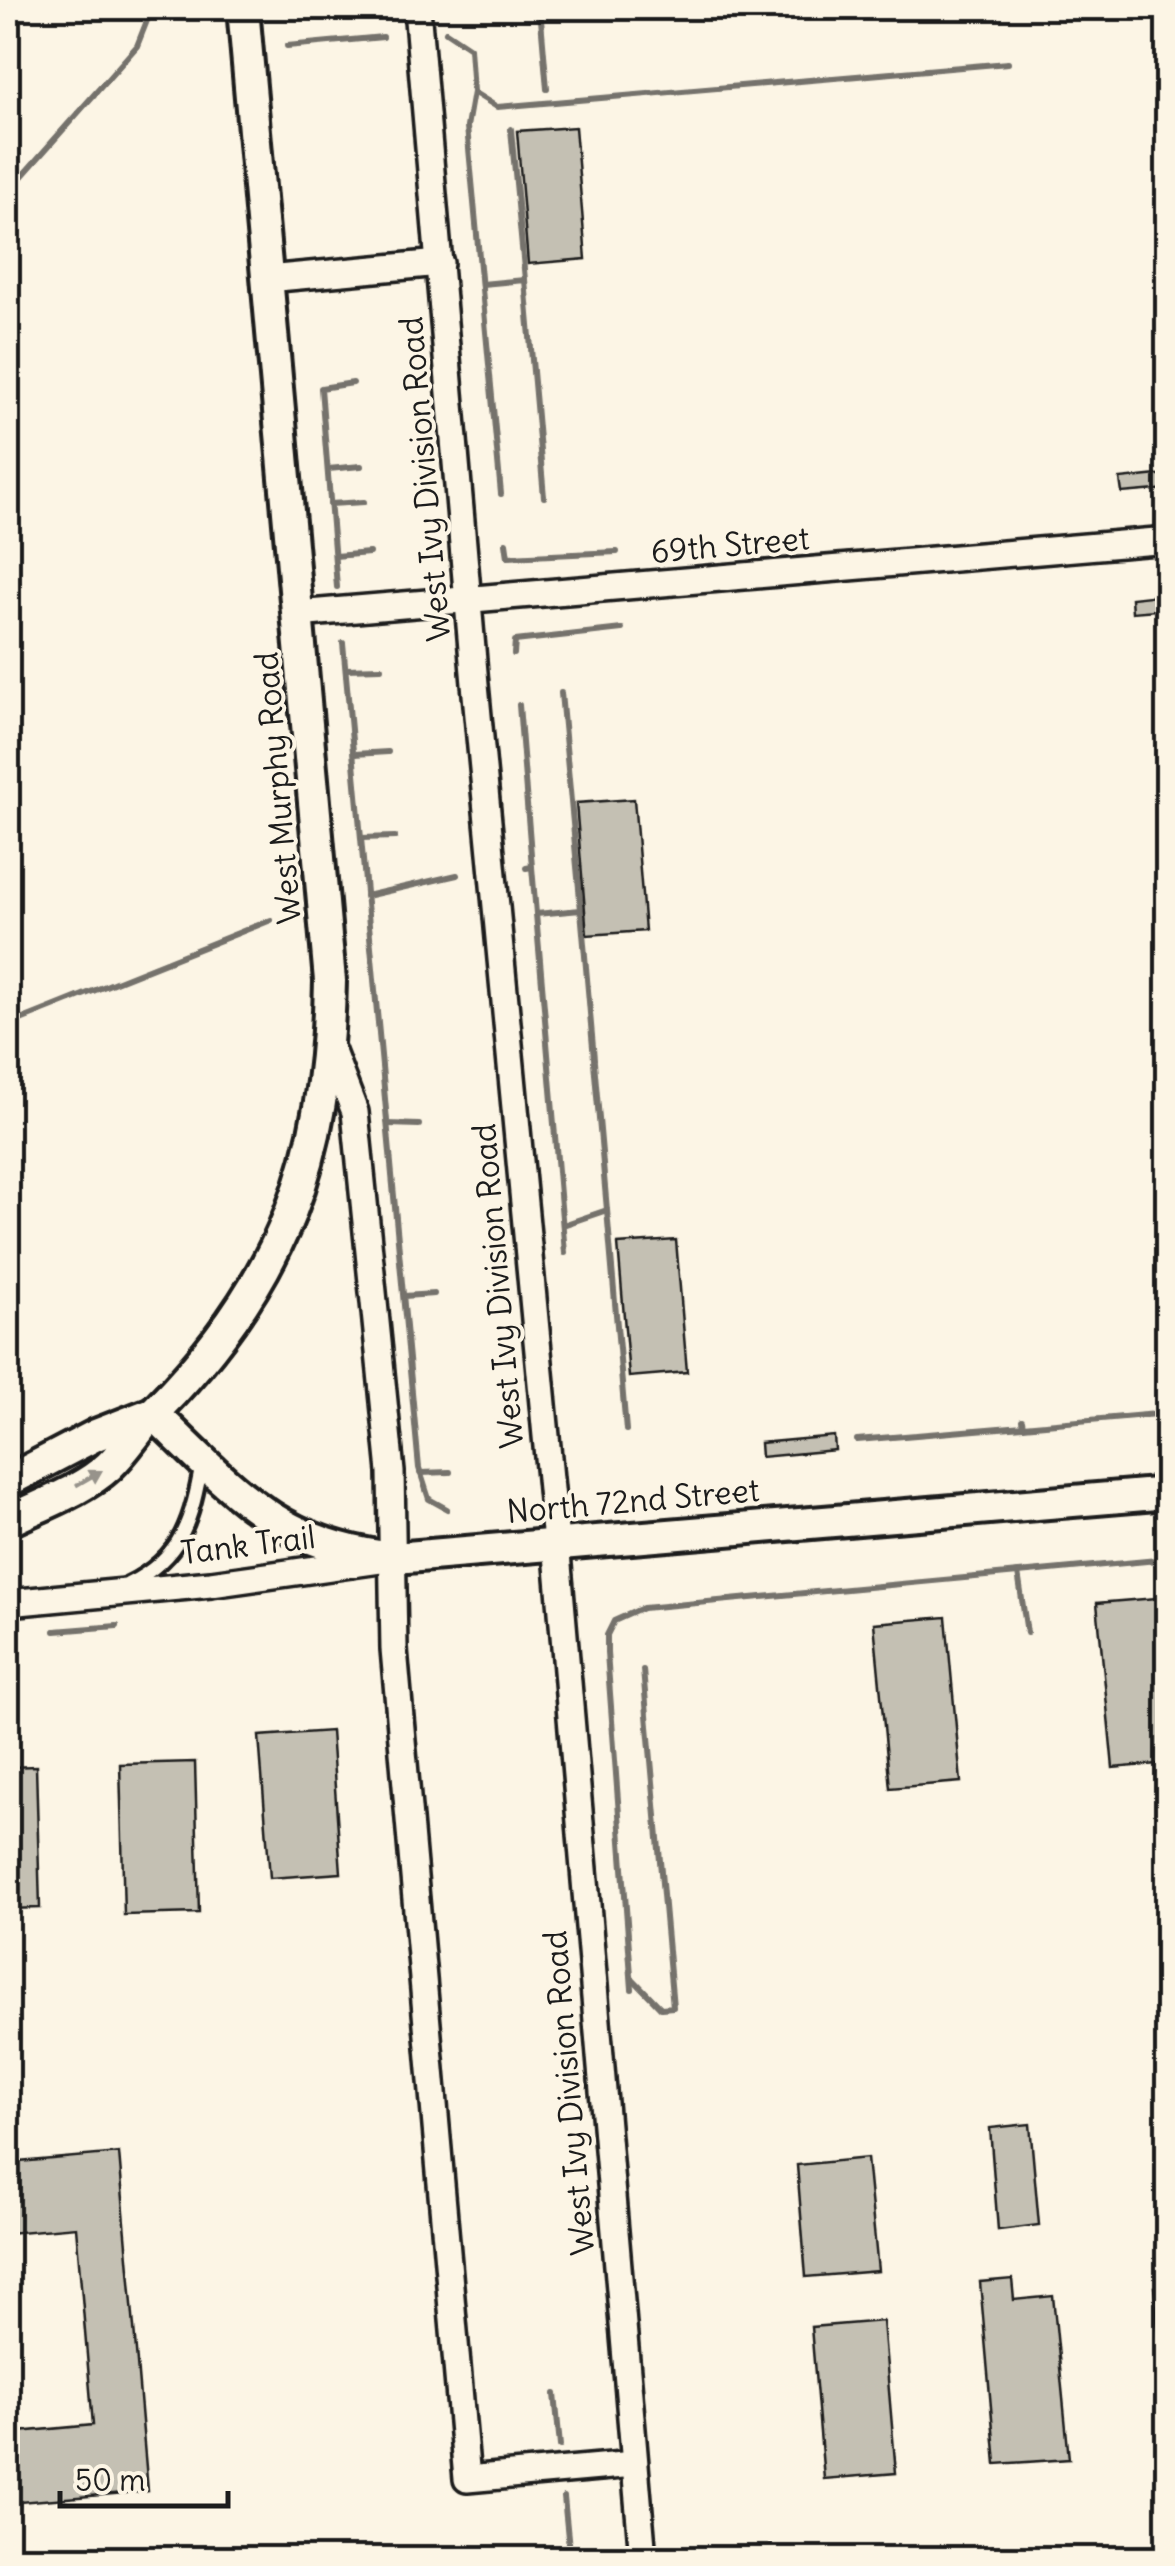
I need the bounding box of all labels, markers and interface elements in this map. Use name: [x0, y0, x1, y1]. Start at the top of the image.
street label: West Ivy Division Road: [390, 315, 459, 643]
street label: 69th Street: [649, 517, 811, 572]
street label: West Murphy Road: [245, 650, 310, 926]
street label: West Ivy Division Road: [463, 1122, 532, 1450]
street label: North 72nd Street: [505, 1469, 761, 1532]
one-way arrow: [75, 1470, 103, 1487]
street label: Tank Trail: [178, 1516, 318, 1573]
street label: West Ivy Division Road: [534, 1929, 603, 2257]
scale bar: [60, 2446, 228, 2508]
text: 50 m: [75, 2461, 145, 2499]

